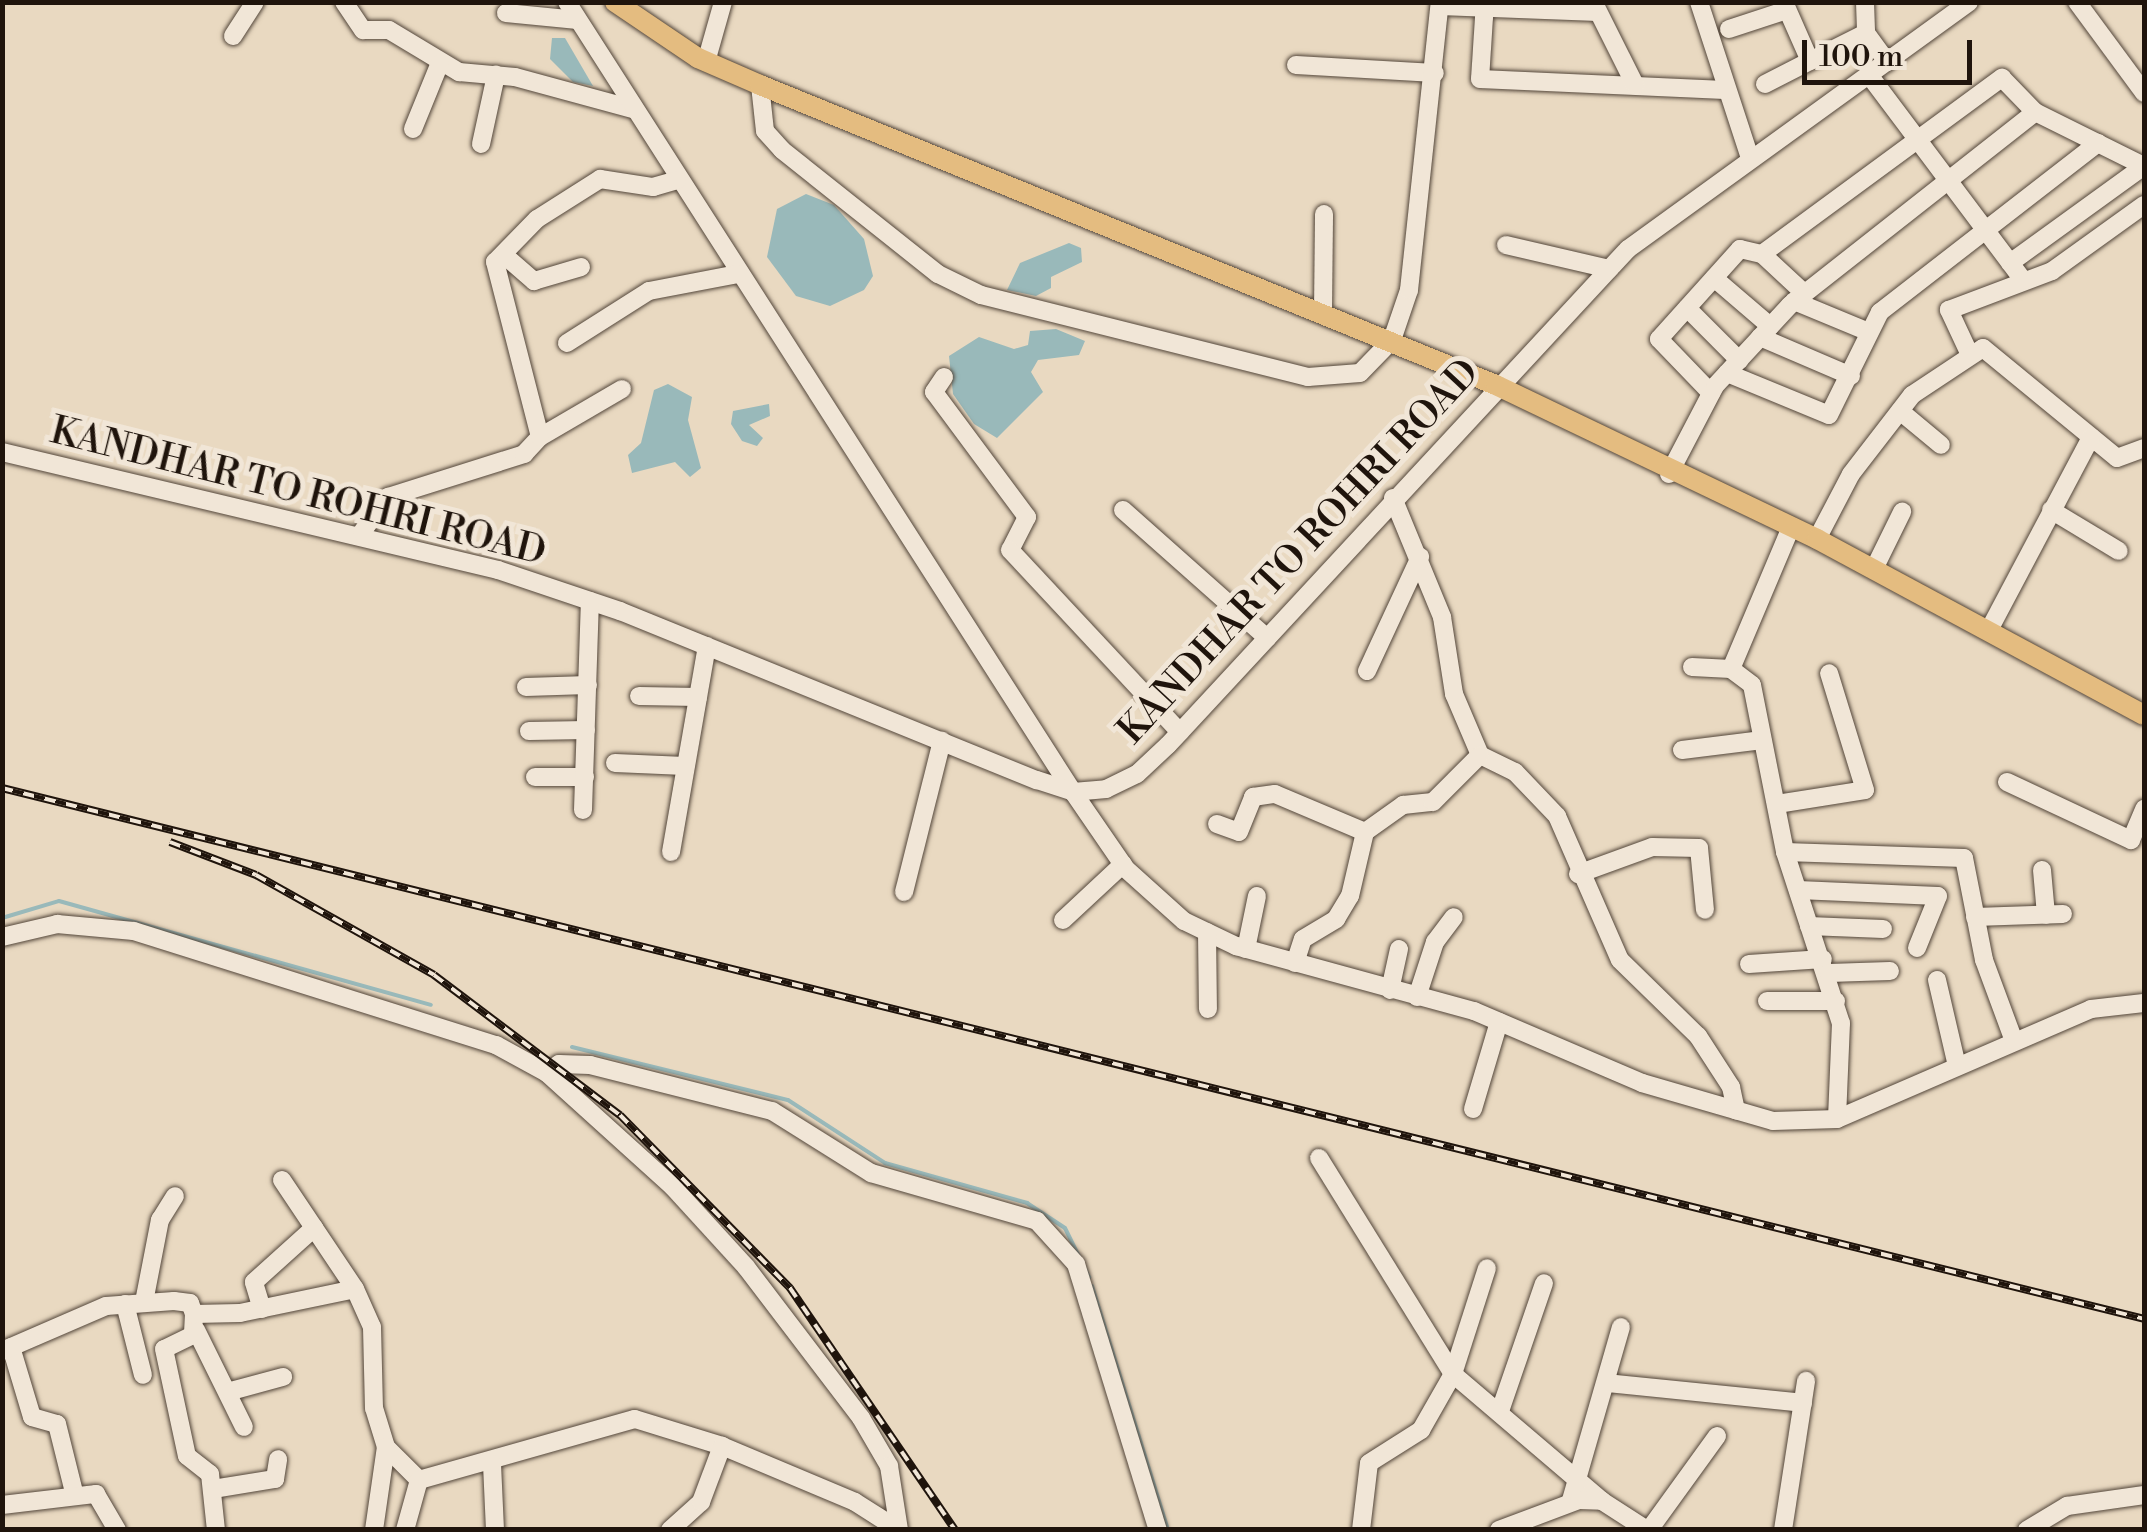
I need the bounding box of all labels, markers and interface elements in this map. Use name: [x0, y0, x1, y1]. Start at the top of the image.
scale bar: [1807, 20, 1977, 82]
text: 100 m: [1819, 38, 1903, 76]
street label: KANDHAR TO ROHRI ROAD: [1109, 350, 1489, 754]
street label: KANDHAR TO ROHRI ROAD: [46, 408, 550, 576]

